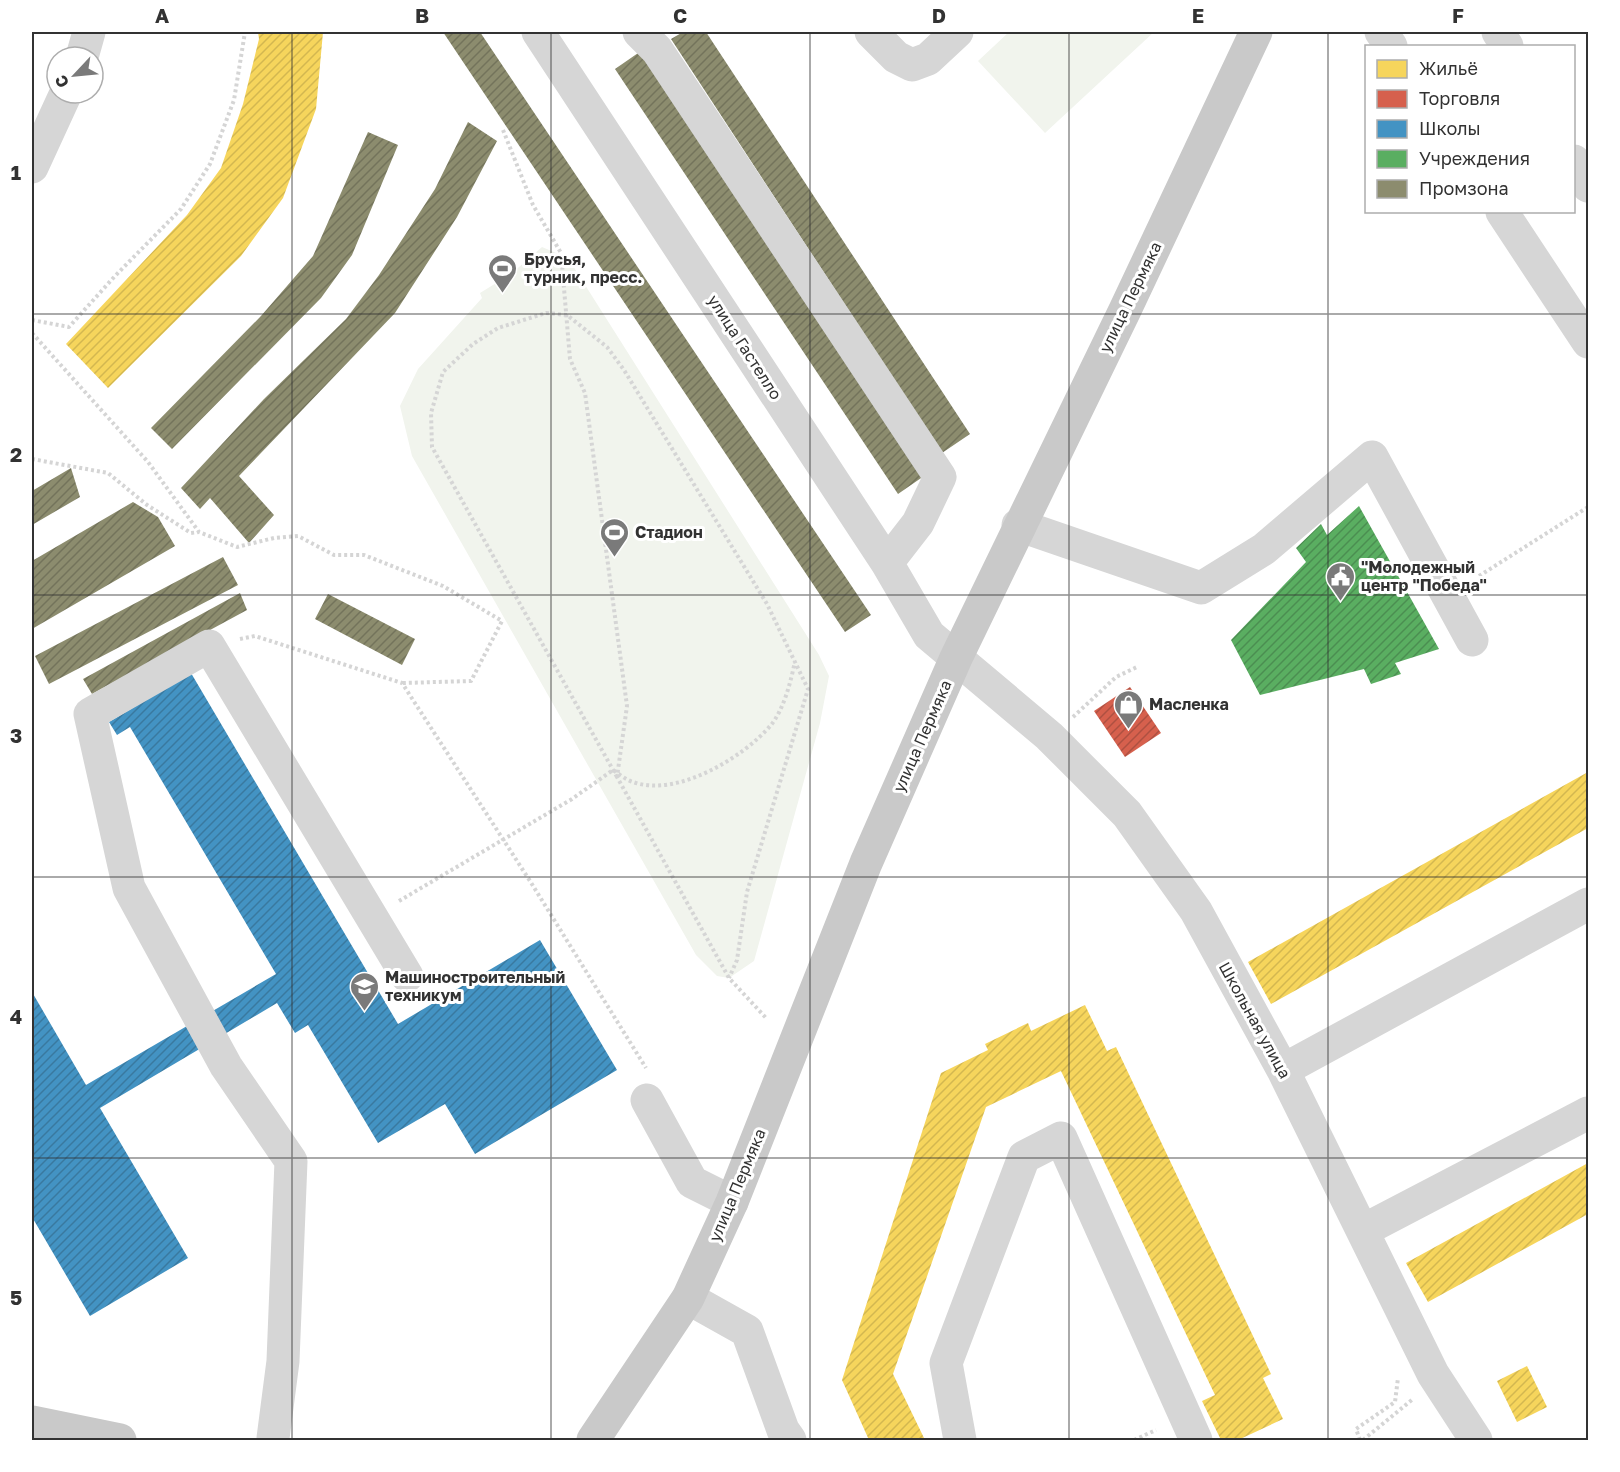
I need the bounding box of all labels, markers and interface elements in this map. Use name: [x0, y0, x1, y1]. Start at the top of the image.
text: A: [155, 3, 169, 27]
text: B: [415, 3, 429, 27]
text: C: [673, 3, 687, 27]
text: D: [932, 3, 946, 27]
text: E: [1192, 3, 1204, 27]
text: F: [1452, 3, 1464, 27]
north arrow: [45, 45, 105, 105]
legend: [1365, 45, 1575, 213]
text: Жильё: [1419, 57, 1478, 79]
text: С: [50, 72, 73, 91]
text: Торговля: [1419, 87, 1500, 109]
text: Школы: [1419, 117, 1481, 139]
text: Учреждения: [1419, 147, 1530, 169]
text: 1: [11, 160, 21, 184]
text: Промзона: [1419, 177, 1509, 199]
street label: улица Пермяка: [1095, 238, 1165, 356]
place label: Брусья, турник, пресс.: [524, 249, 642, 287]
sports icon: Брусья, турник, пресс.: [487, 252, 519, 294]
street label: улица Гастелло: [704, 291, 786, 403]
text: 2: [10, 442, 22, 466]
sports icon: Стадион: [598, 516, 630, 558]
place label: Стадион: [635, 522, 703, 542]
place label: "Молодежный центр "Победа": [1361, 557, 1487, 595]
public building icon: "Молодежный центр "Победа": [1324, 560, 1356, 602]
street label: улица Пермяка: [888, 677, 956, 795]
shop icon: Масленка: [1112, 688, 1144, 730]
place label: Масленка: [1149, 694, 1229, 714]
text: 3: [10, 723, 22, 747]
street label: Школьная улица: [1215, 958, 1295, 1082]
place label: Машиностроительный техникум: [385, 967, 565, 1005]
school or university icon: Машиностроительный техникум: [348, 970, 380, 1012]
text: 4: [10, 1004, 22, 1028]
street label: улица Пермяка: [704, 1126, 770, 1244]
text: 5: [10, 1285, 22, 1309]

